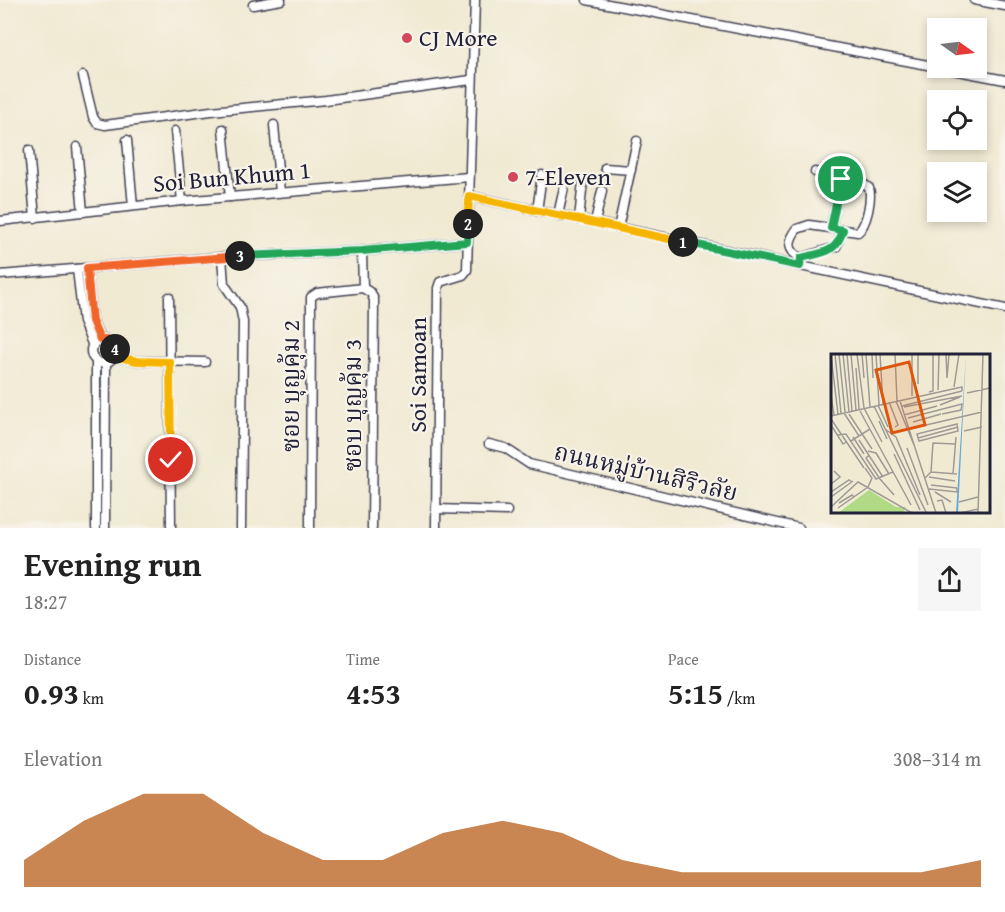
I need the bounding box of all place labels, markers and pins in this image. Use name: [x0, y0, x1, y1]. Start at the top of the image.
place label: CJ More: [419, 20, 498, 55]
marker: CJ More: [400, 31, 414, 45]
pin: [815, 153, 866, 204]
place label: 7-Eleven: [525, 159, 612, 194]
marker: 7-Eleven: [506, 170, 520, 184]
pin: 2: [453, 209, 483, 239]
pin: 1: [668, 227, 698, 257]
pin: 3: [225, 241, 255, 271]
pin: 4: [100, 334, 130, 364]
pin: [145, 434, 196, 485]

